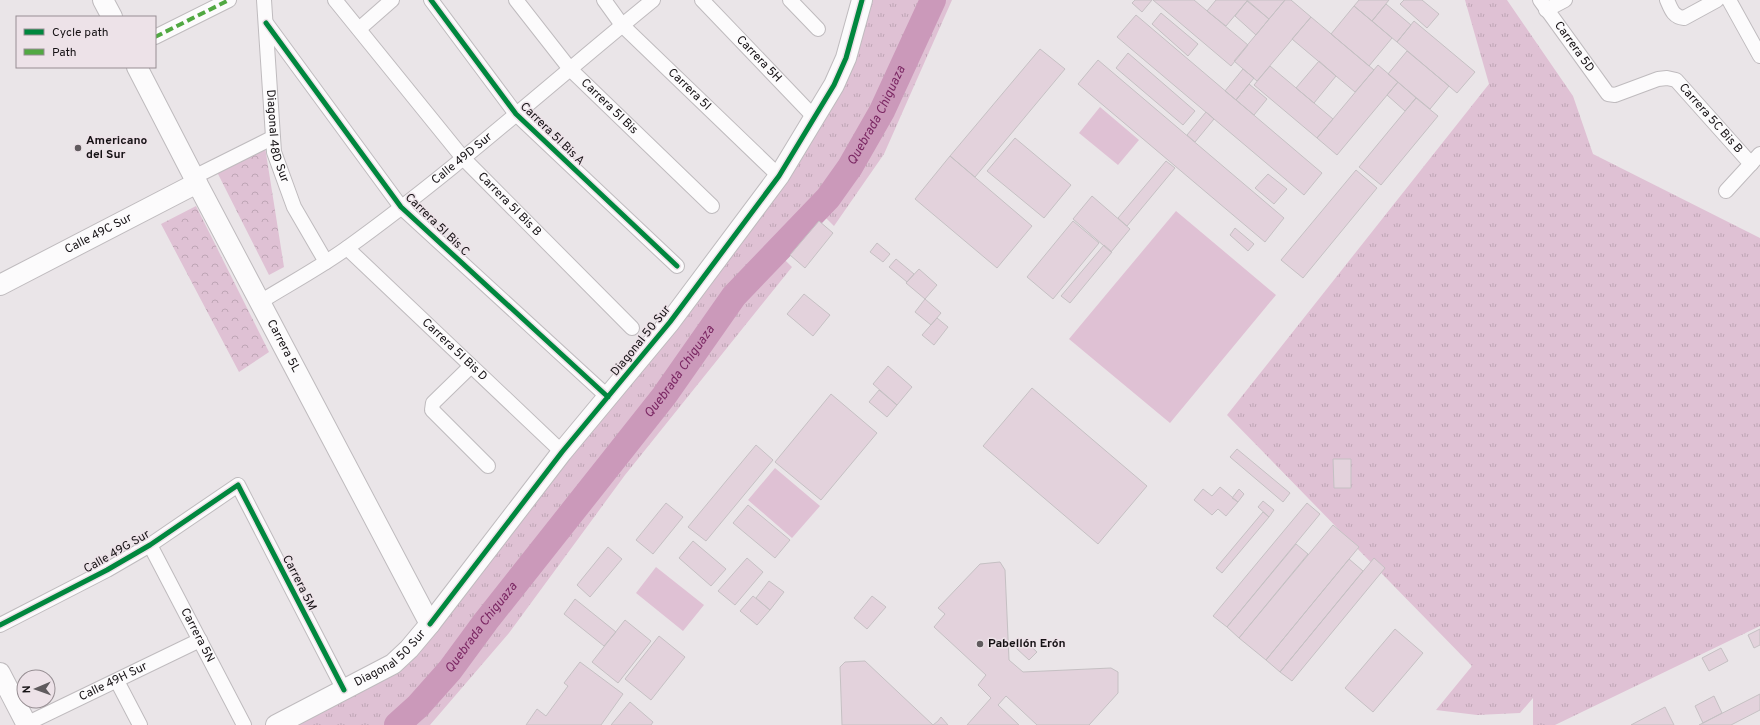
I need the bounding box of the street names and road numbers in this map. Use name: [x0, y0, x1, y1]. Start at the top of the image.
street label: Carrera 5D: [1550, 18, 1598, 76]
street label: Carrera 5H: [732, 32, 785, 86]
street label: Carrera 5I: [664, 65, 714, 114]
street label: Carrera 5I Bis: [577, 75, 641, 138]
street label: Carrera 5C Bis B: [1675, 80, 1746, 157]
street label: Diagonal 48D Sur: [262, 89, 293, 185]
street label: Carrera 5I Bis A: [516, 99, 588, 169]
street label: Calle 49D Sur: [428, 129, 496, 188]
street label: Carrera 5I Bis B: [474, 169, 545, 240]
street label: Carrera 5I Bis C: [401, 190, 473, 260]
street label: Calle 49C Sur: [62, 210, 135, 258]
street label: Diagonal 50 Sur: [607, 302, 675, 380]
street label: Carrera 5I Bis D: [418, 315, 491, 385]
street label: Carrera 5L: [263, 317, 304, 375]
street label: Calle 49G Sur: [81, 526, 153, 577]
street label: Carrera 5M: [278, 552, 320, 614]
street label: Carrera 5N: [176, 605, 218, 665]
street label: Diagonal 50 Sur: [352, 626, 430, 691]
street label: Calle 49H Sur: [77, 658, 150, 705]

